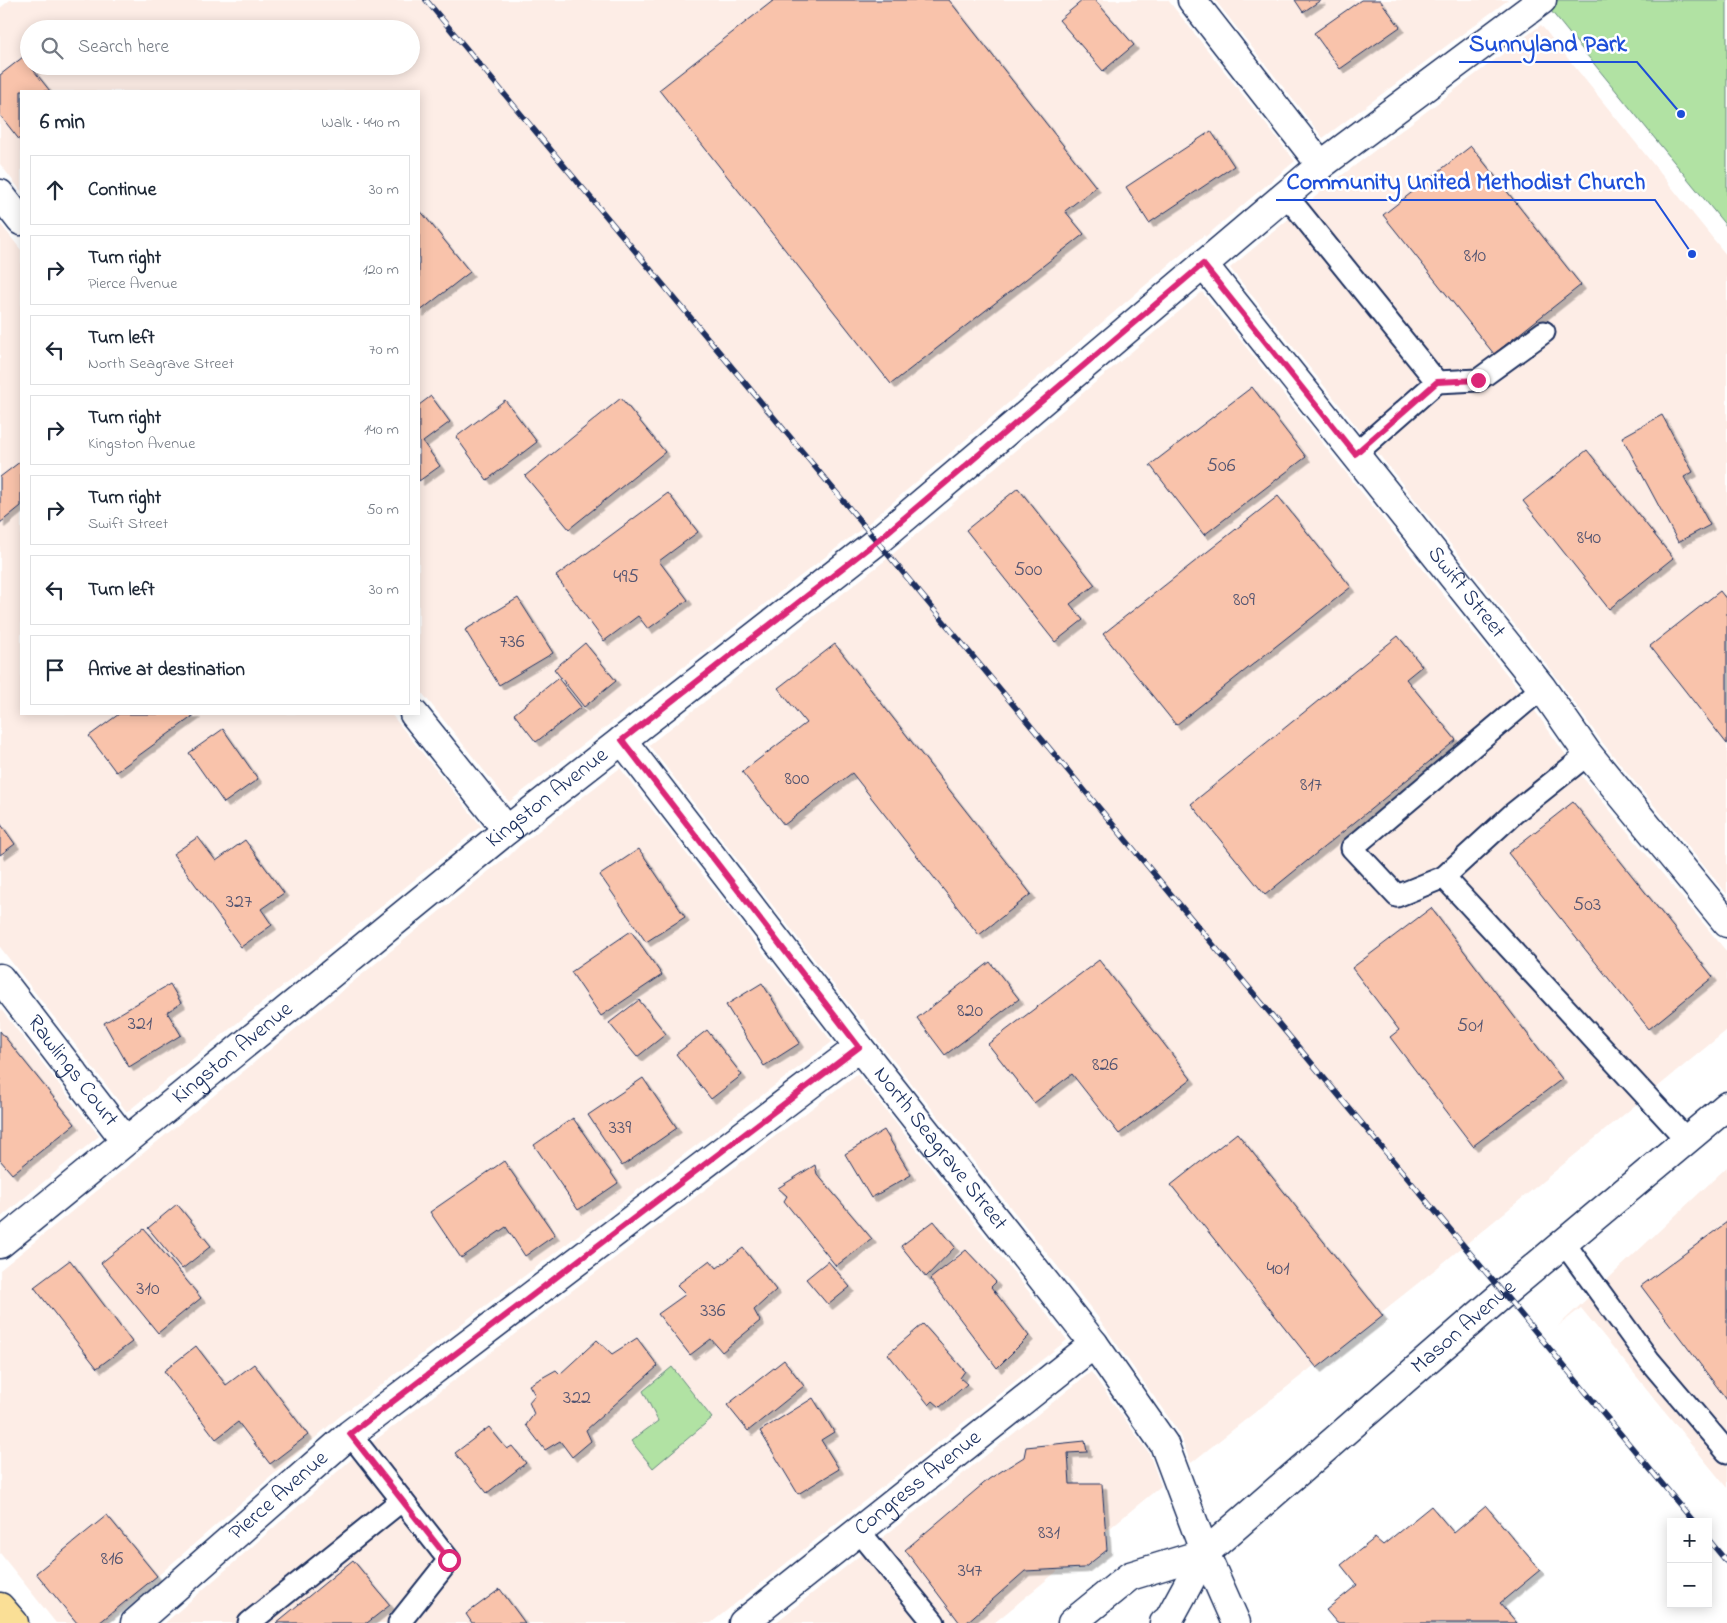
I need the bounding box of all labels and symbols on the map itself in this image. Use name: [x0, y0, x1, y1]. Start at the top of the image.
callout: Sunnyland Park: [1459, 23, 1637, 62]
text: Sunnyland Park: [1469, 28, 1627, 64]
callout: Community United Methodist Church: [1276, 161, 1655, 200]
text: Community United Methodist Church: [1287, 166, 1645, 202]
house number: 810: [1464, 242, 1487, 271]
route end: [1467, 369, 1490, 392]
house number: 506: [1207, 452, 1236, 481]
house number: 840: [1577, 524, 1602, 553]
street label: Swift Street: [1419, 540, 1513, 646]
house number: 500: [1014, 556, 1043, 585]
house number: 495: [613, 563, 639, 592]
house number: 809: [1233, 586, 1255, 615]
house number: 736: [499, 628, 525, 657]
street label: Kingston Avenue: [480, 740, 616, 857]
house number: 800: [785, 765, 810, 794]
house number: 817: [1300, 771, 1322, 800]
house number: 327: [226, 888, 252, 917]
house number: 503: [1573, 891, 1601, 920]
street label: Kingston Avenue: [166, 994, 301, 1113]
house number: 820: [957, 997, 983, 1026]
street label: Rawlings Court: [19, 1009, 126, 1135]
house number: 321: [128, 1010, 152, 1039]
house number: 501: [1457, 1012, 1483, 1041]
house number: 826: [1092, 1051, 1118, 1080]
street label: North Seagrave Street: [865, 1060, 1015, 1238]
house number: 339: [609, 1114, 631, 1143]
house number: 401: [1266, 1255, 1290, 1284]
street label: Mason Avenue: [1405, 1273, 1524, 1382]
house number: 310: [136, 1275, 160, 1304]
house number: 336: [700, 1297, 726, 1326]
house number: 322: [563, 1384, 591, 1413]
street label: Congress Avenue: [848, 1423, 989, 1544]
street label: Pierce Avenue: [222, 1444, 336, 1549]
house number: 831: [1038, 1519, 1060, 1548]
house number: 816: [101, 1545, 124, 1574]
route start: [438, 1549, 461, 1572]
house number: 347: [958, 1557, 982, 1586]

